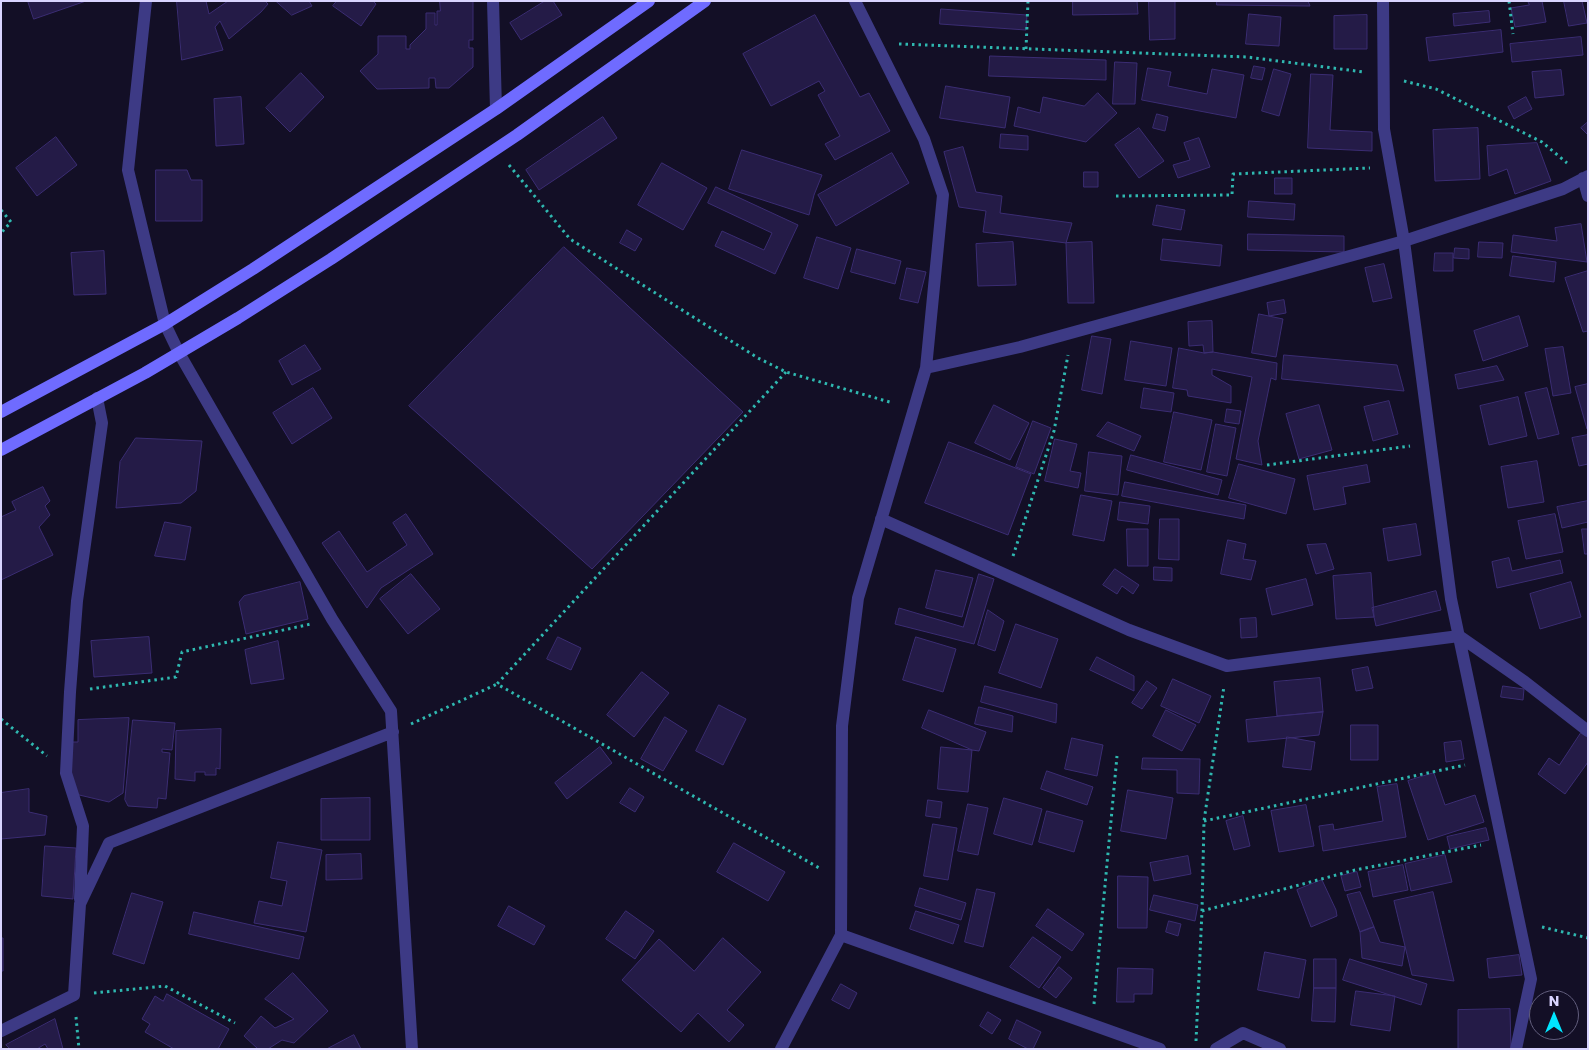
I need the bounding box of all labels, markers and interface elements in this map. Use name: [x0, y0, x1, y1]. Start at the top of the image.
north arrow: [1529, 990, 1579, 1040]
text: N: [1549, 991, 1559, 1011]

